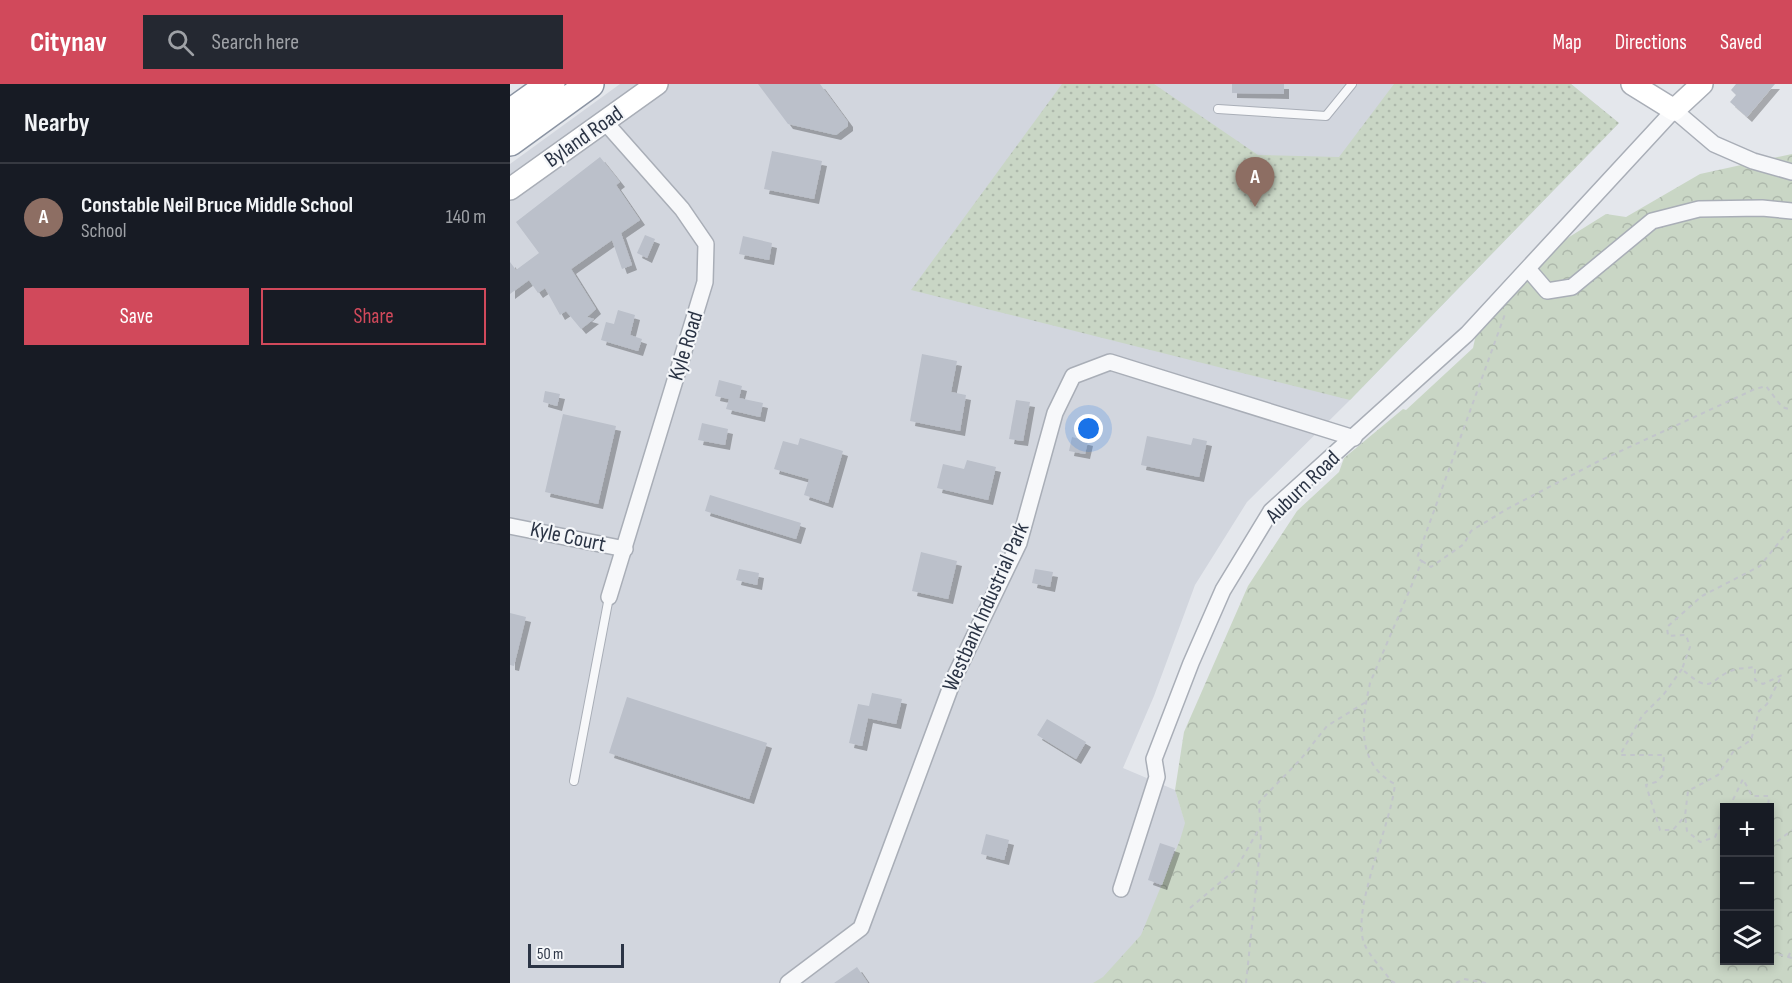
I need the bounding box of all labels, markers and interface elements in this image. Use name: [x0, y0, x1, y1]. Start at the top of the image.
search box: [143, 15, 563, 69]
text: Citynav: [30, 26, 107, 59]
icon: search: [164, 26, 197, 59]
text: Search here: [212, 29, 299, 56]
text: Map: [1552, 30, 1582, 55]
text: Directions: [1615, 30, 1687, 55]
text: Saved: [1720, 30, 1762, 55]
street label: Byland Road: [540, 100, 628, 174]
text: Nearby: [24, 108, 90, 139]
pin: A: [1236, 158, 1274, 207]
text: Constable Neil Bruce Middle School: [81, 192, 353, 219]
text: A: [39, 205, 48, 229]
text: 140 m: [446, 205, 486, 229]
text: School: [81, 219, 126, 243]
button: Save: [24, 288, 249, 345]
button: Share: [261, 288, 486, 345]
street label: Kyle Road: [663, 308, 709, 384]
your location: [1074, 414, 1103, 443]
street label: Auburn Road: [1260, 445, 1346, 530]
street label: Kyle Court: [528, 516, 608, 558]
street label: Westbank Industrial Park: [937, 518, 1036, 696]
map controls: [1720, 803, 1774, 965]
button: +: [1720, 803, 1774, 857]
button: −: [1720, 857, 1774, 911]
button: layers: [1720, 911, 1774, 965]
scale bar: [528, 941, 624, 968]
text: 50 m: [537, 945, 563, 964]

